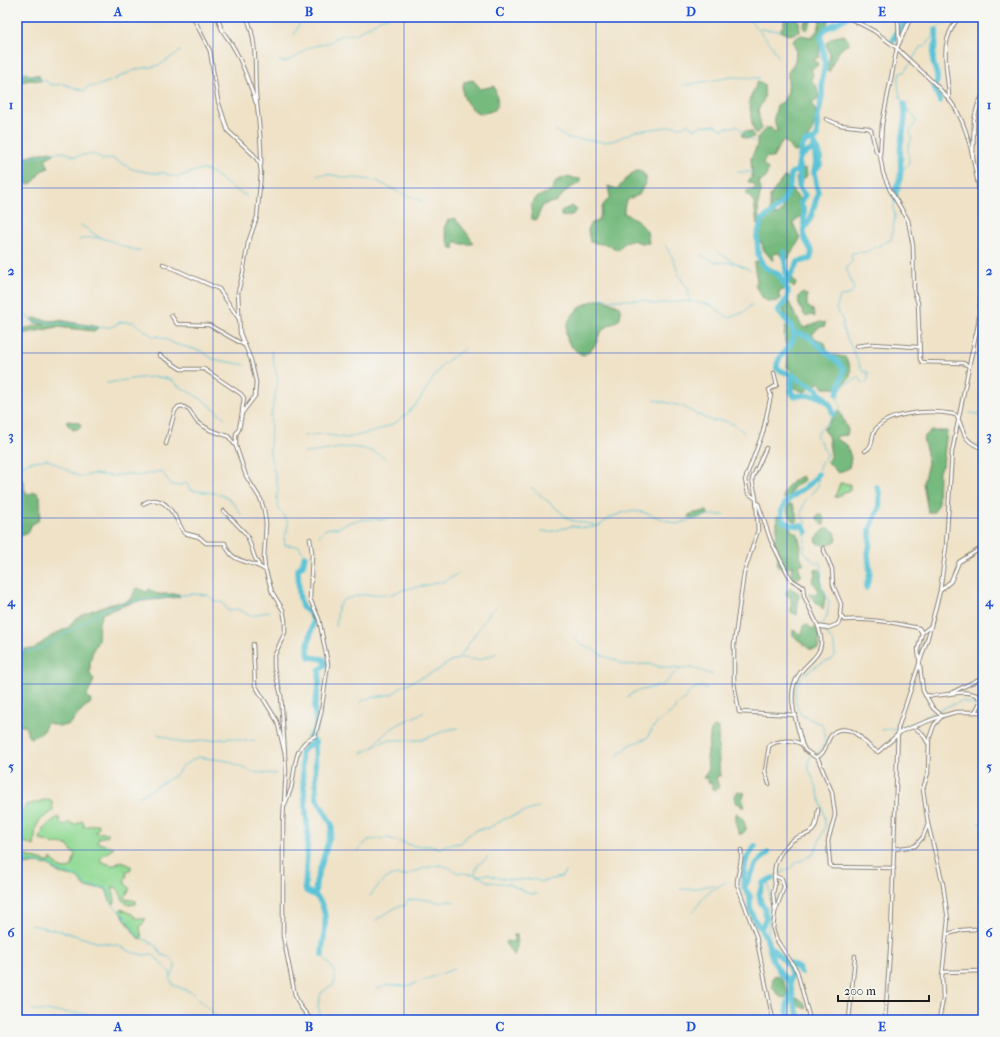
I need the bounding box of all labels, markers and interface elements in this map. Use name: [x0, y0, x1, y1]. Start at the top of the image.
text: A: [113, 4, 123, 19]
text: B: [305, 4, 314, 19]
text: C: [496, 4, 505, 19]
text: D: [686, 4, 696, 19]
text: E: [878, 4, 886, 19]
text: 1: [9, 97, 14, 112]
text: 1: [987, 97, 992, 112]
text: 2: [8, 263, 15, 278]
text: 2: [986, 263, 993, 278]
text: 3: [8, 428, 14, 444]
text: 3: [986, 428, 992, 444]
text: 4: [6, 594, 16, 610]
text: 4: [984, 594, 994, 610]
text: 5: [8, 759, 14, 774]
text: 5: [986, 759, 992, 774]
text: 6: [7, 925, 15, 940]
text: 6: [985, 925, 993, 940]
scale bar: [838, 977, 929, 1003]
text: 200 m: [844, 984, 876, 998]
text: A: [113, 1019, 123, 1034]
text: B: [305, 1019, 314, 1034]
text: C: [496, 1019, 505, 1034]
text: D: [686, 1019, 696, 1034]
text: E: [878, 1019, 886, 1034]

